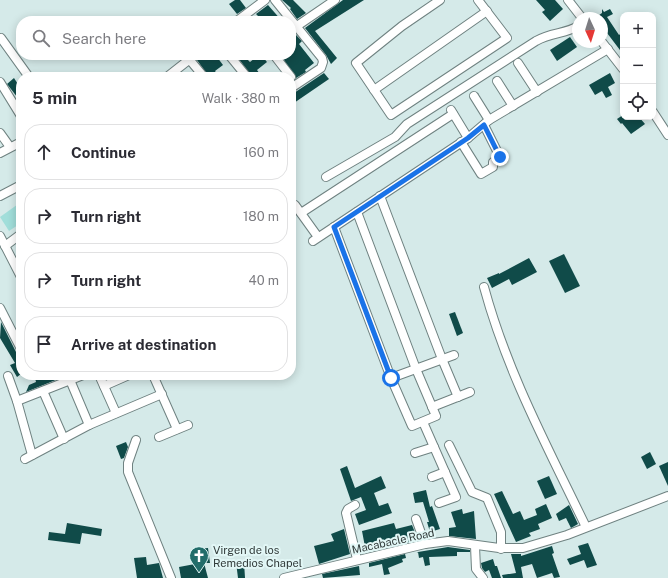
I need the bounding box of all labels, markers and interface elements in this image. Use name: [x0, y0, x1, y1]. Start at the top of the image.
north arrow: [572, 12, 608, 48]
map controls: [620, 12, 656, 120]
button: +: [620, 12, 656, 48]
search box: [16, 16, 296, 60]
icon: search: [30, 27, 52, 49]
text: Search here: [62, 30, 146, 47]
button: −: [620, 48, 656, 84]
button: locate: [620, 84, 656, 120]
text: 5 min: [32, 88, 77, 108]
text: Walk · 380 m: [202, 91, 280, 106]
icon: ahead: [33, 141, 55, 163]
text: Continue: [71, 144, 136, 161]
text: 160 m: [243, 145, 279, 160]
route end: [491, 148, 509, 166]
icon: right: [33, 205, 55, 227]
text: Turn right: [71, 208, 141, 225]
text: 180 m: [243, 209, 279, 224]
icon: right: [33, 269, 55, 291]
text: Turn right: [71, 272, 141, 289]
text: 40 m: [248, 273, 279, 288]
icon: arrive: [33, 333, 55, 355]
text: Arrive at destination: [71, 336, 216, 353]
route start: [382, 369, 400, 387]
street label: Macabacle Road: [351, 526, 435, 556]
place label: Virgen de los Remedios Chapel: [213, 544, 302, 569]
church icon: Virgen de los Remedios Chapel: [188, 545, 210, 573]

